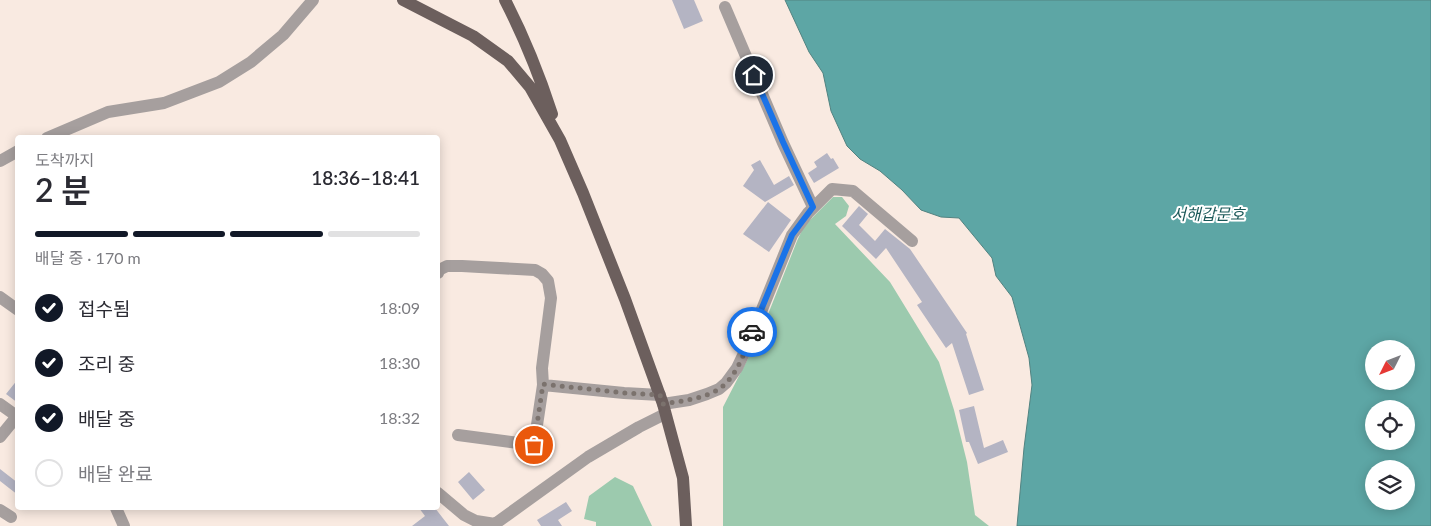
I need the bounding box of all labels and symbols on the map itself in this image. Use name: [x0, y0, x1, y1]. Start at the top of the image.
pin: [733, 54, 775, 96]
water label: 서해갑문호: [1171, 204, 1246, 223]
courier: [727, 307, 777, 357]
north arrow: [1365, 340, 1415, 390]
pin: [513, 424, 555, 466]

